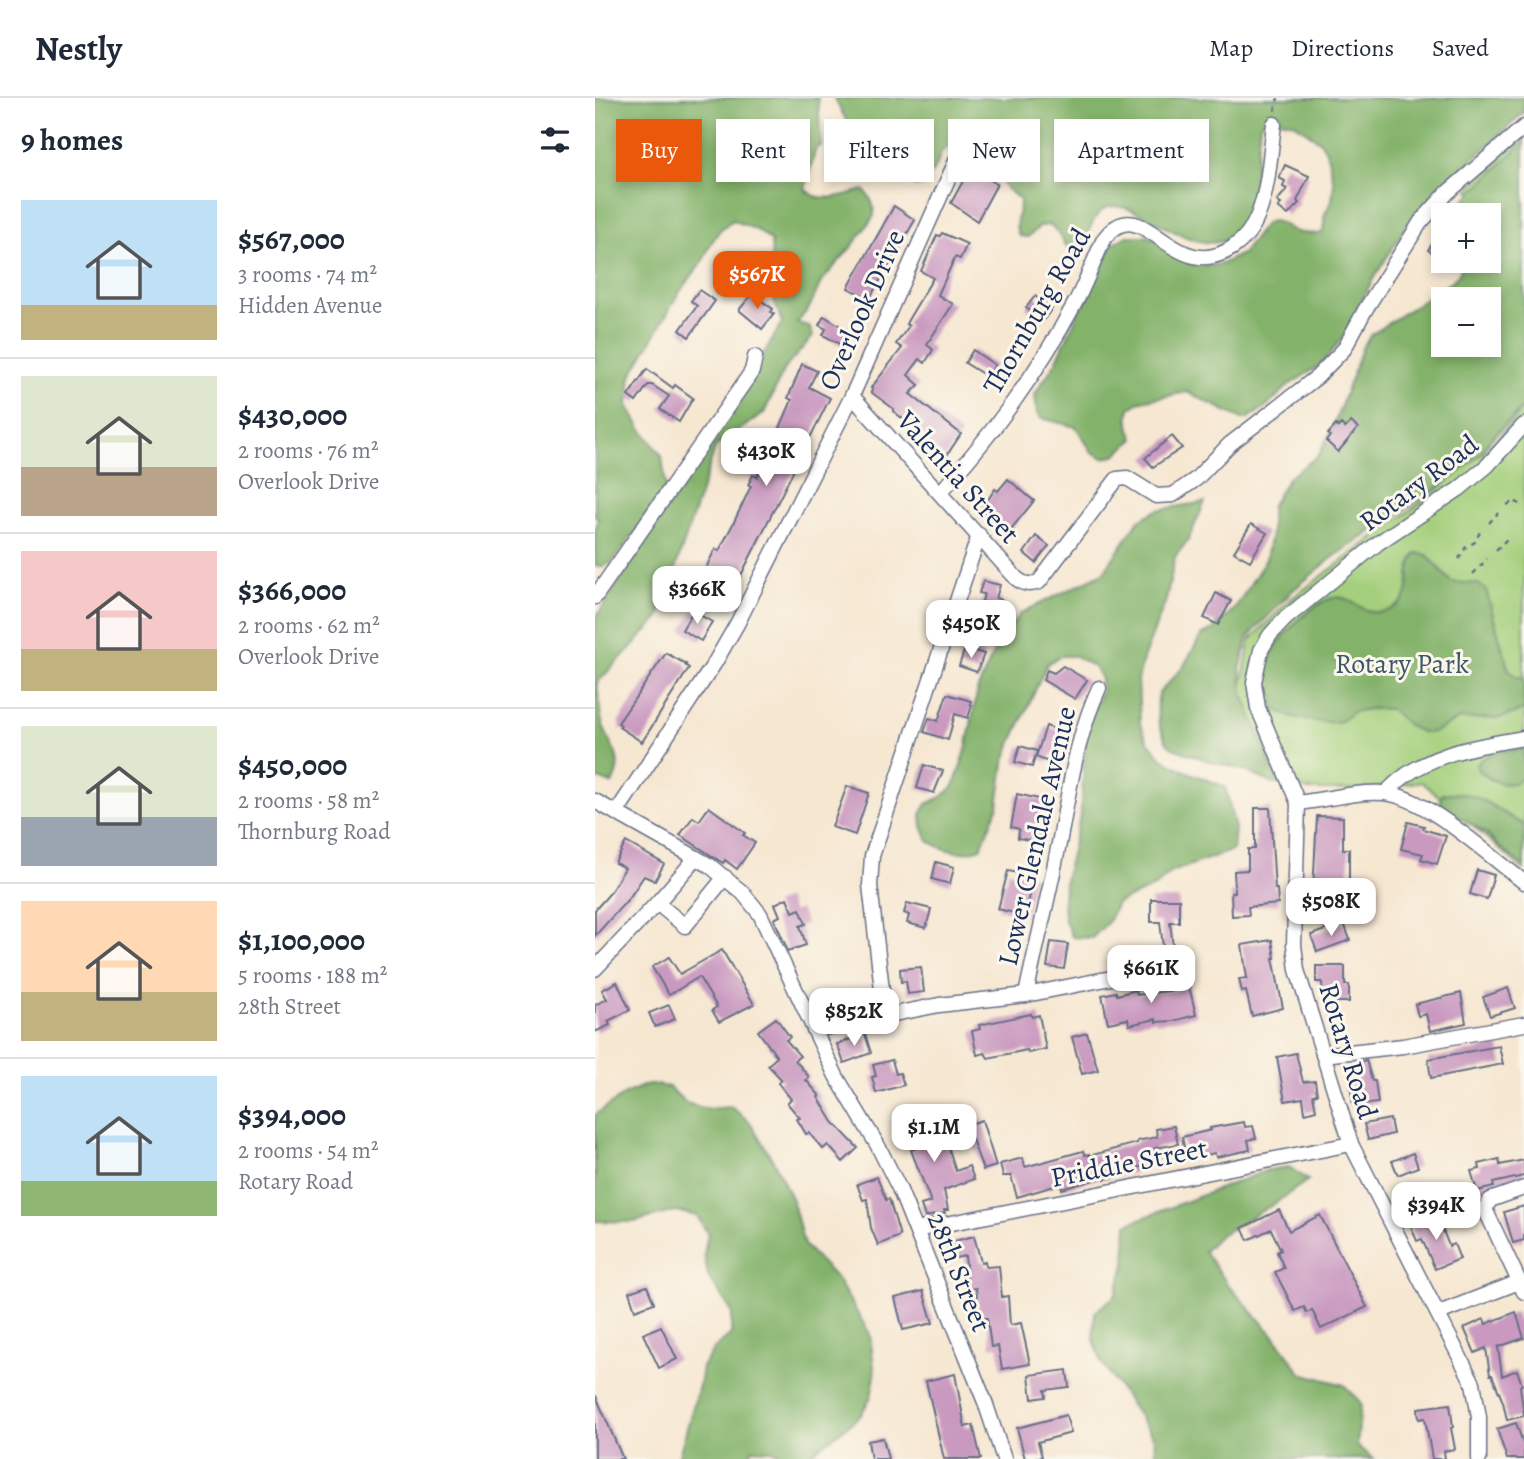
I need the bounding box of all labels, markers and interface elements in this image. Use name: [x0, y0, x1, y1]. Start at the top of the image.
text: Nestly: [35, 26, 122, 71]
text: Map: [1209, 32, 1253, 64]
text: Directions: [1291, 32, 1394, 64]
text: Saved: [1432, 32, 1489, 64]
chip: Buy: [616, 119, 702, 182]
chip: Rent: [716, 119, 810, 182]
chip: Filters: [824, 119, 934, 182]
chip: New: [948, 119, 1040, 182]
chip: Apartment: [1054, 119, 1209, 182]
text: 9 homes: [21, 120, 123, 160]
icon: filters: [536, 121, 574, 159]
map controls: [1431, 203, 1501, 357]
button: +: [1431, 203, 1501, 273]
text: $567,000: [238, 219, 345, 259]
street label: Thornburg Road: [974, 220, 1100, 401]
street label: Overlook Drive: [810, 224, 914, 396]
icon: home: [77, 228, 161, 312]
pin: $567K: [708, 252, 806, 311]
text: $567K: [729, 258, 785, 289]
text: 3 rooms · 74 m²: [238, 259, 377, 290]
button: −: [1431, 287, 1501, 357]
text: Hidden Avenue: [238, 290, 382, 321]
text: $430,000: [238, 395, 347, 435]
street label: Valentia Street: [887, 401, 1028, 552]
icon: home: [77, 404, 161, 488]
street label: Rotary Road: [1352, 425, 1487, 540]
pin: $430K: [717, 428, 815, 488]
text: 2 rooms · 76 m²: [238, 435, 379, 466]
text: $430K: [737, 435, 795, 466]
text: Overlook Drive: [238, 466, 379, 497]
pin: $366K: [648, 566, 746, 626]
text: $366,000: [238, 570, 346, 610]
text: $366K: [668, 573, 726, 604]
icon: home: [77, 579, 161, 663]
pin: $450K: [922, 601, 1020, 660]
text: $450K: [942, 607, 1000, 638]
text: 2 rooms · 62 m²: [238, 610, 380, 641]
text: Overlook Drive: [238, 641, 379, 672]
park label: Rotary Park: [1335, 645, 1469, 683]
street label: Lower Glendale Avenue: [989, 702, 1085, 970]
text: $450,000: [238, 745, 347, 785]
icon: home: [77, 754, 161, 838]
text: 2 rooms · 58 m²: [238, 785, 379, 816]
text: Thornburg Road: [238, 816, 391, 847]
pin: $508K: [1282, 878, 1380, 938]
text: $508K: [1302, 885, 1360, 916]
text: $1,100,000: [238, 920, 365, 960]
icon: home: [77, 929, 161, 1013]
pin: $661K: [1102, 946, 1200, 1005]
text: $661K: [1123, 952, 1179, 983]
text: 5 rooms · 188 m²: [238, 960, 387, 991]
street label: Rotary Road: [1309, 979, 1387, 1124]
pin: $852K: [805, 988, 903, 1048]
text: 28th Street: [238, 991, 341, 1022]
text: $852K: [825, 995, 883, 1026]
text: $394,000: [238, 1095, 346, 1135]
icon: home: [77, 1104, 161, 1188]
pin: $1.1M: [885, 1104, 983, 1164]
text: $1.1M: [908, 1111, 960, 1142]
street label: Priddie Street: [1047, 1129, 1211, 1197]
text: 2 rooms · 54 m²: [238, 1135, 379, 1166]
text: Rotary Road: [238, 1166, 353, 1197]
pin: $394K: [1387, 1182, 1485, 1242]
text: $394K: [1407, 1189, 1465, 1220]
street label: 28th Street: [918, 1207, 1000, 1337]

